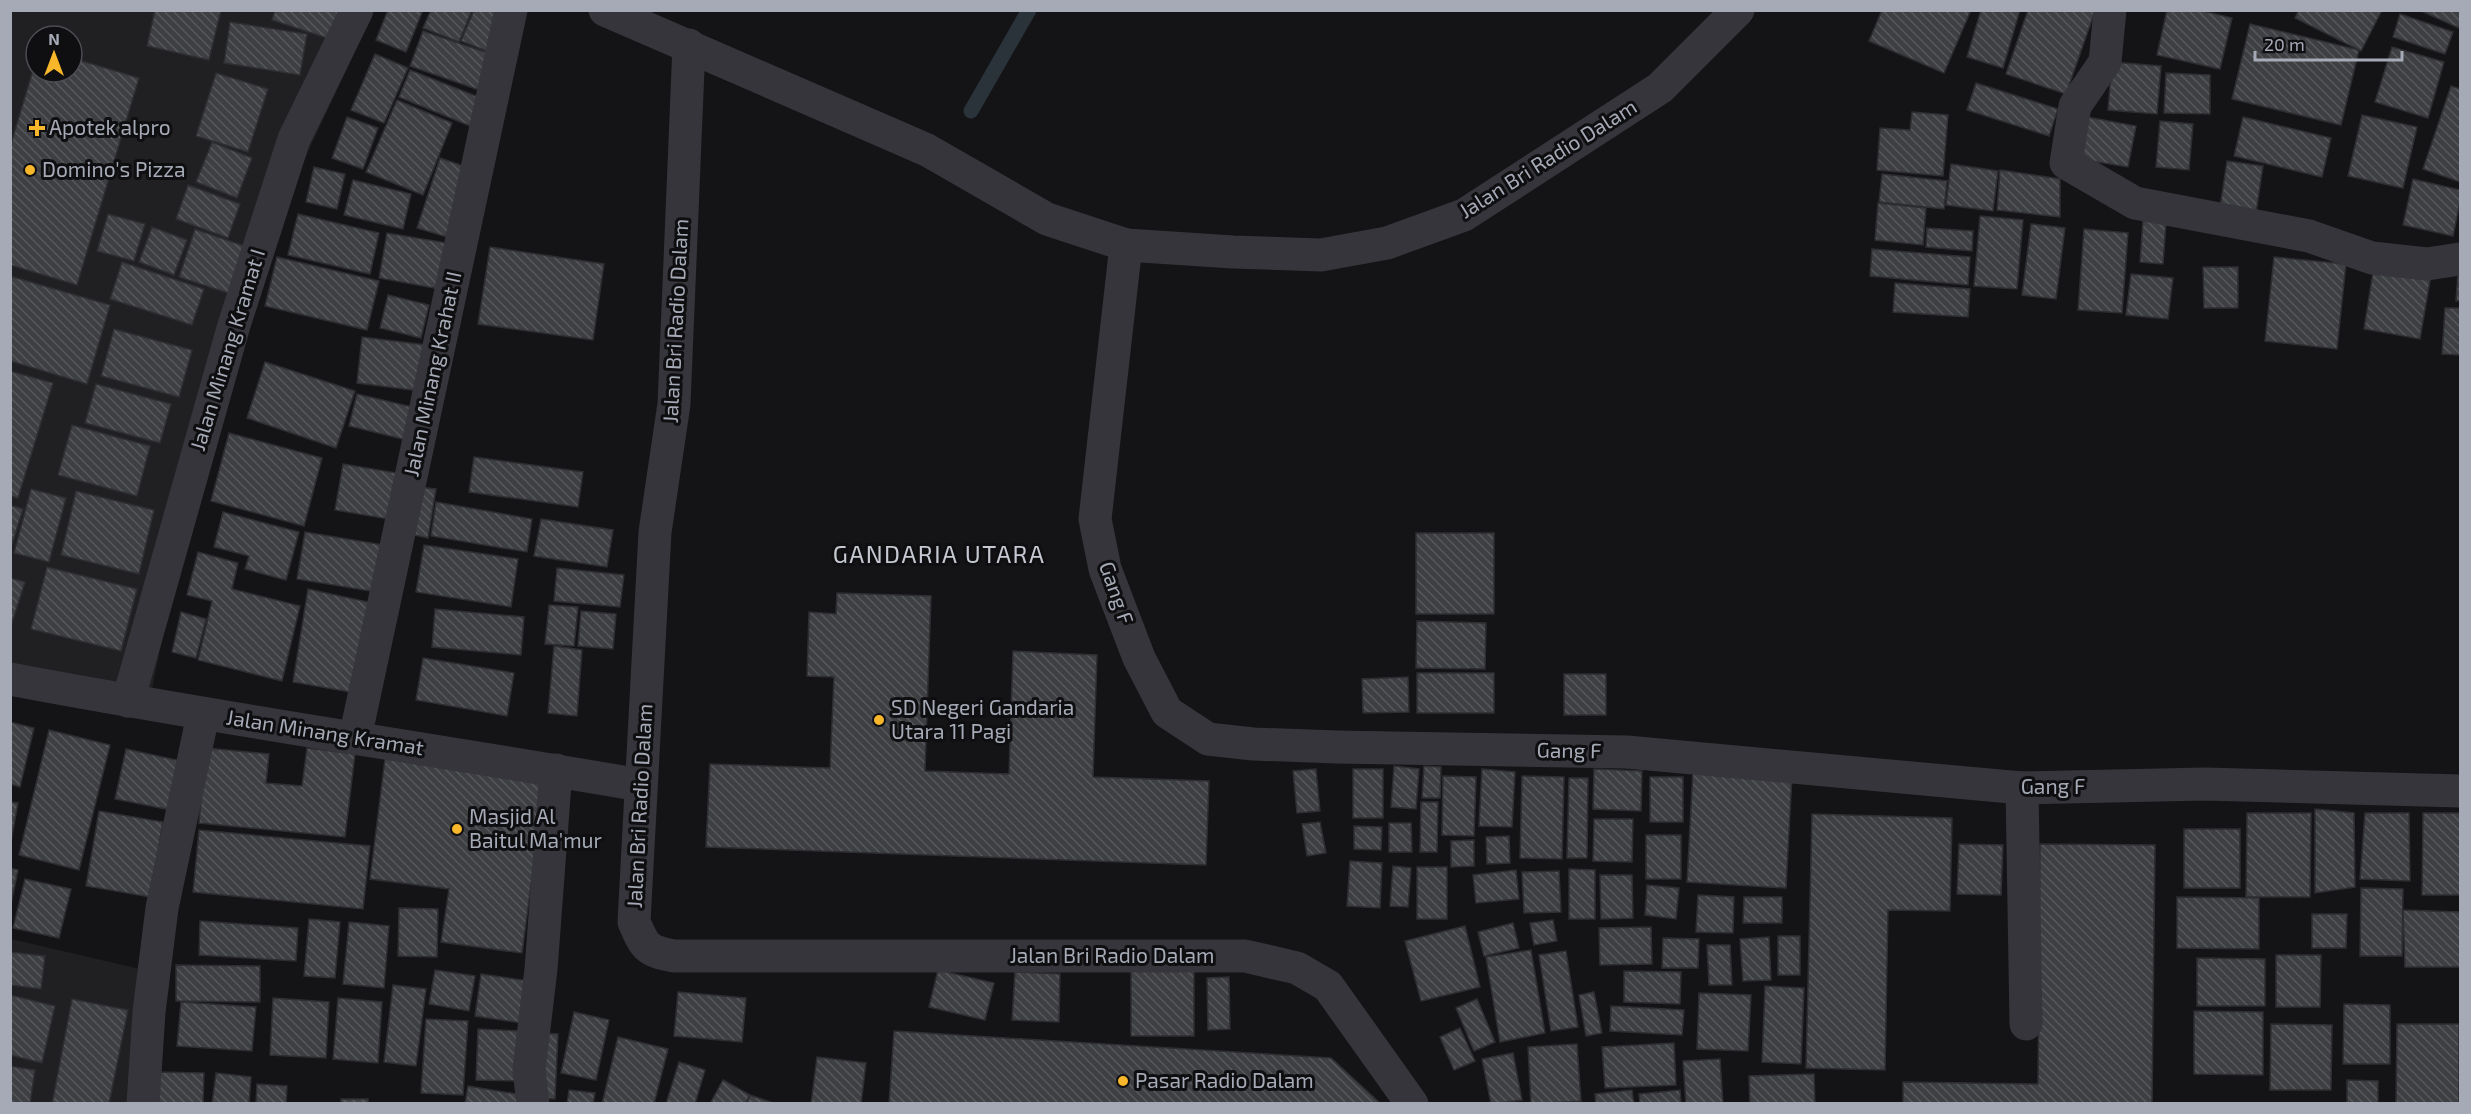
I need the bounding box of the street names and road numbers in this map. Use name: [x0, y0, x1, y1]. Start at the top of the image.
street label: Jalan Bri Radio Dalam: [1454, 93, 1641, 223]
street label: Jalan Bri Radio Dalam: [657, 218, 692, 424]
street label: Jalan Minang Kramat I: [184, 246, 269, 454]
street label: Jalan Minang Krahat II: [398, 269, 465, 479]
street label: Gang F: [1095, 558, 1140, 627]
street label: Jalan Bri Radio Dalam: [621, 703, 656, 909]
street label: Jalan Minang Kramat: [225, 704, 426, 759]
street label: Gang F: [1536, 736, 1602, 763]
street label: Gang F: [2021, 773, 2085, 798]
street label: Jalan Bri Radio Dalam: [1010, 942, 1214, 967]

